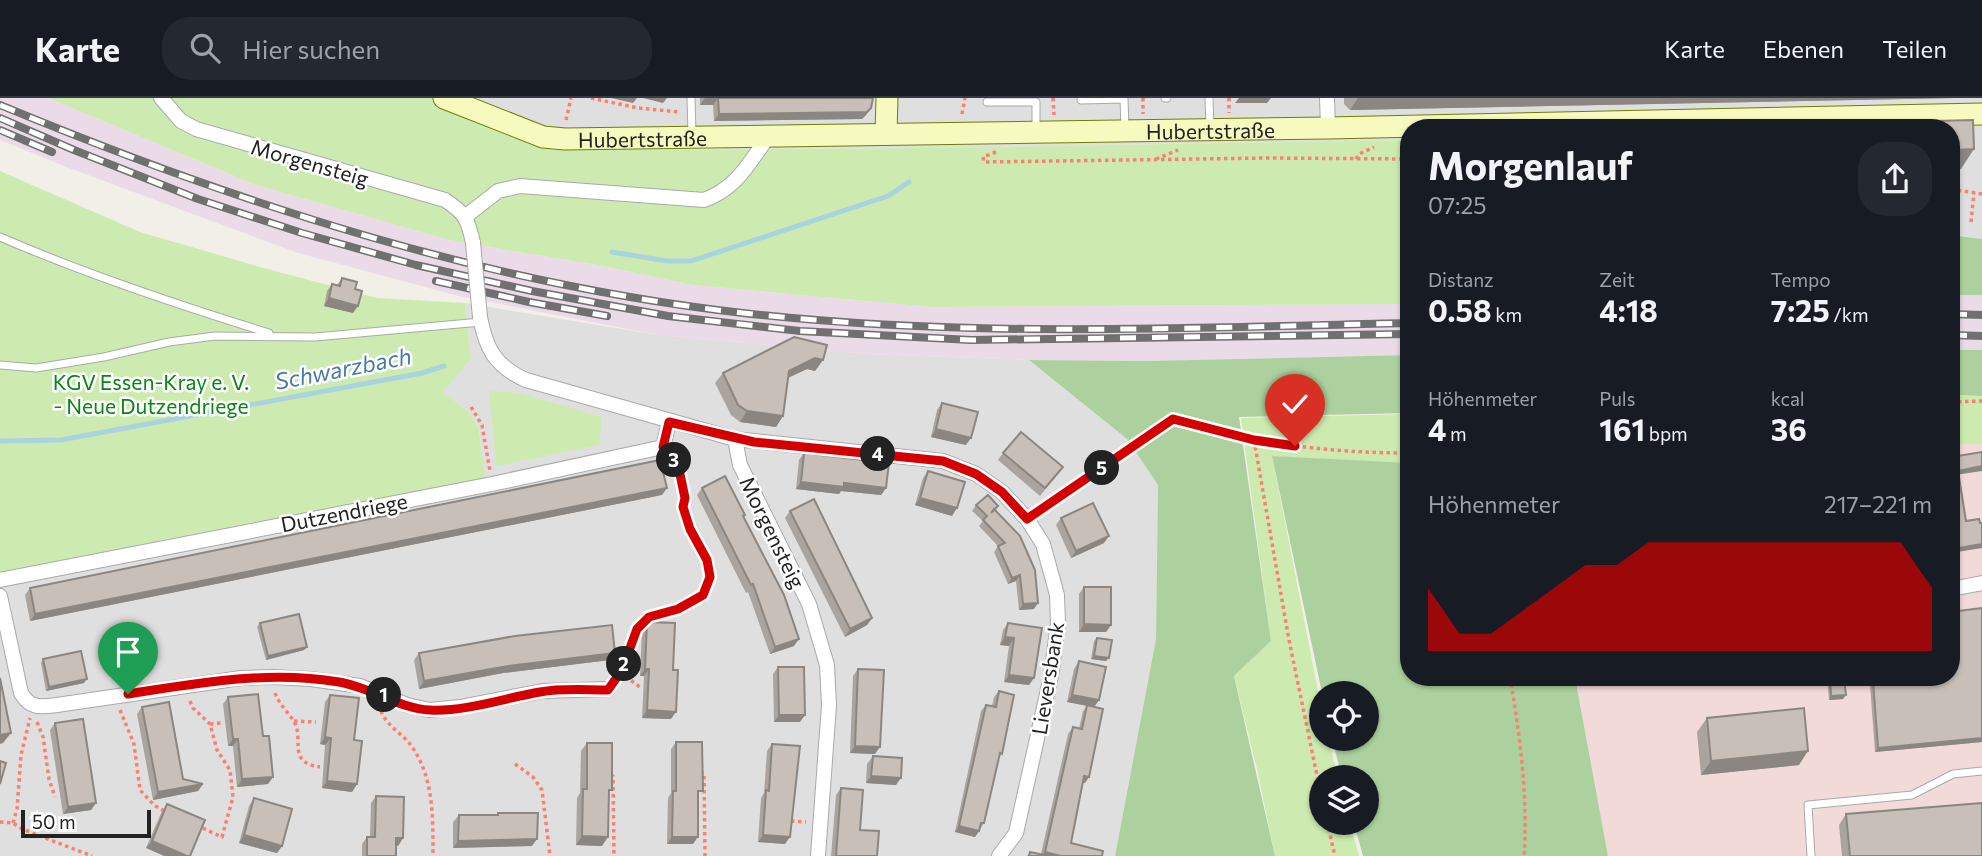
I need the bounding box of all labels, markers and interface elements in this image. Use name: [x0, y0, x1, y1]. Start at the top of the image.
search box: [162, 17, 652, 80]
text: Karte: [35, 28, 120, 69]
icon: search: [186, 29, 224, 67]
text: Hier suchen: [242, 33, 380, 64]
text: Karte: [1664, 34, 1725, 63]
text: Ebenen: [1763, 34, 1844, 63]
text: Teilen: [1882, 34, 1947, 63]
street label: Hubertstraße: [1146, 116, 1275, 143]
street label: Hubertstraße: [578, 124, 707, 151]
street label: Morgensteig: [248, 133, 372, 191]
text: Morgenlauf: [1428, 141, 1633, 188]
button: share: [1858, 142, 1932, 216]
text: 07:25: [1428, 191, 1486, 219]
text: Distanz: [1428, 268, 1494, 291]
text: Zeit: [1599, 268, 1635, 291]
text: Tempo: [1771, 268, 1831, 291]
text: 0.58: [1428, 291, 1492, 328]
text: 4:18: [1599, 291, 1658, 328]
text: 7:25: [1771, 291, 1830, 328]
text: km: [1492, 303, 1522, 326]
text: /km: [1830, 303, 1869, 326]
water label: Schwarzbach: [272, 341, 414, 395]
park label: KGV Essen-Kray e. V. - Neue Dutzendriege: [53, 369, 249, 418]
pin: [1265, 374, 1325, 446]
icon: check: [1276, 385, 1314, 423]
text: Höhenmeter: [1428, 387, 1537, 410]
text: Puls: [1599, 387, 1635, 410]
text: kcal: [1771, 387, 1805, 410]
text: 4: [1428, 410, 1446, 447]
text: 161: [1599, 410, 1645, 447]
text: 36: [1771, 410, 1807, 447]
text: m: [1446, 422, 1467, 445]
text: bpm: [1645, 422, 1688, 445]
pin: 4: [860, 436, 896, 472]
pin: 3: [656, 442, 692, 478]
text: 4: [872, 442, 883, 465]
text: 3: [668, 448, 679, 471]
pin: 5: [1084, 450, 1120, 486]
text: 5: [1096, 456, 1107, 479]
street label: Morgensteig: [735, 472, 811, 592]
street label: Dutzendriege: [279, 487, 409, 537]
text: Höhenmeter: [1428, 490, 1560, 518]
text: 217–221 m: [1824, 490, 1932, 518]
street label: Lieversbank: [1026, 620, 1068, 736]
pin: [98, 622, 158, 694]
icon: arrive: [109, 633, 147, 671]
pin: 2: [606, 646, 642, 682]
text: 2: [618, 652, 629, 675]
pin: 1: [366, 678, 402, 712]
map controls: [1309, 681, 1379, 835]
button: locate: [1309, 681, 1379, 751]
text: 1: [379, 683, 388, 706]
button: layers: [1309, 765, 1379, 835]
scale bar: [21, 807, 150, 839]
text: 50 m: [32, 810, 76, 833]

